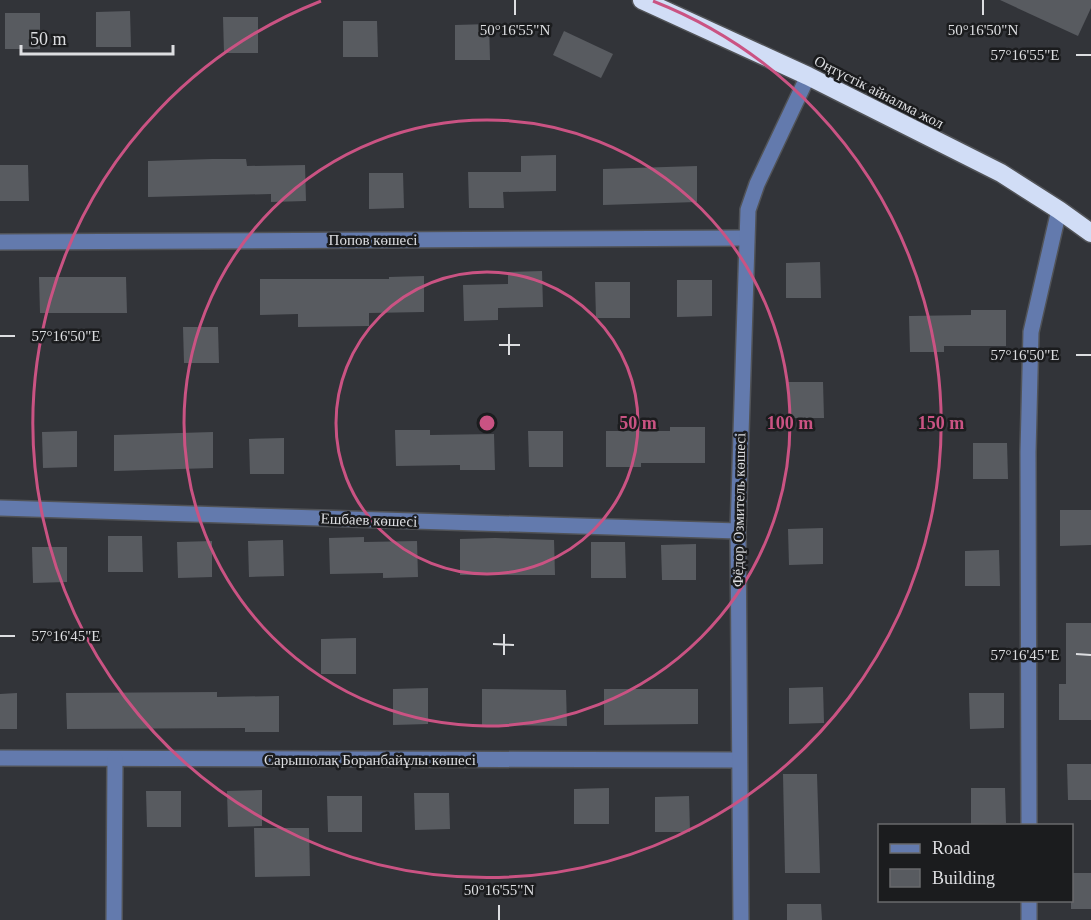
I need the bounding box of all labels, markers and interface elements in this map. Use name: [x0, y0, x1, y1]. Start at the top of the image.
scale bar: [21, 18, 172, 56]
text: 50°16'55"N: [480, 22, 550, 38]
text: 50°16'50"N: [948, 22, 1018, 38]
text: 50 m: [30, 29, 67, 49]
text: 57°16'55"E: [991, 47, 1060, 63]
street label: Оңтүстік айналма жол: [812, 52, 947, 132]
street label: Попов көшесі: [329, 232, 417, 248]
text: 57°16'50"E: [32, 328, 101, 344]
text: 57°16'50"E: [991, 347, 1060, 363]
centre of rings: [477, 413, 497, 433]
text: 50 m: [619, 413, 657, 433]
text: 100 m: [767, 413, 813, 433]
text: 150 m: [918, 413, 964, 433]
street label: Фёдор Озмитель көшесі: [730, 433, 748, 587]
street label: Ешбаев көшесі: [320, 510, 418, 530]
text: 57°16'45"E: [32, 628, 101, 644]
text: 57°16'45"E: [991, 647, 1060, 663]
street label: Сарышолақ Боранбайұлы көшесі: [264, 752, 476, 768]
legend: [878, 824, 1073, 902]
text: Road: [932, 838, 970, 858]
text: Building: [932, 868, 995, 888]
text: 50°16'55"N: [464, 882, 534, 898]

